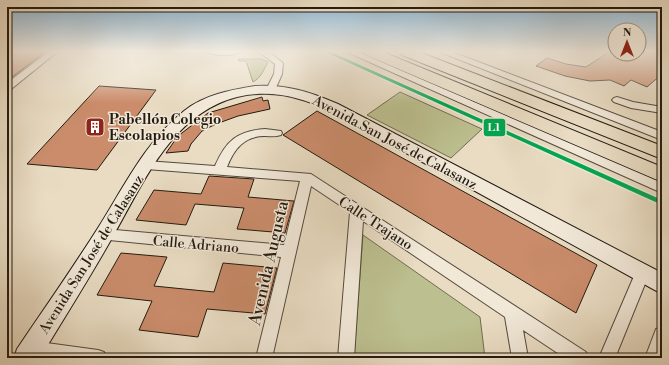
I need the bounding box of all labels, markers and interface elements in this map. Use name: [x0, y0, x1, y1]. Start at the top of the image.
north arrow: [607, 22, 647, 62]
text: N: [623, 26, 632, 40]
street label: Avenida San José de Calasanz: [308, 91, 480, 194]
place label: Pabellón Colegio Escolapios: [109, 111, 221, 145]
building icon: Pabellón Colegio Escolapios: [84, 116, 106, 138]
line badge: L1: [483, 118, 506, 137]
text: L1: [488, 121, 501, 135]
street label: Avenida San José de Calasanz: [35, 171, 148, 338]
street label: Calle Trajano: [335, 193, 416, 255]
street label: Avenida Augusta: [244, 198, 294, 329]
street label: Calle Adriano: [152, 232, 240, 258]

